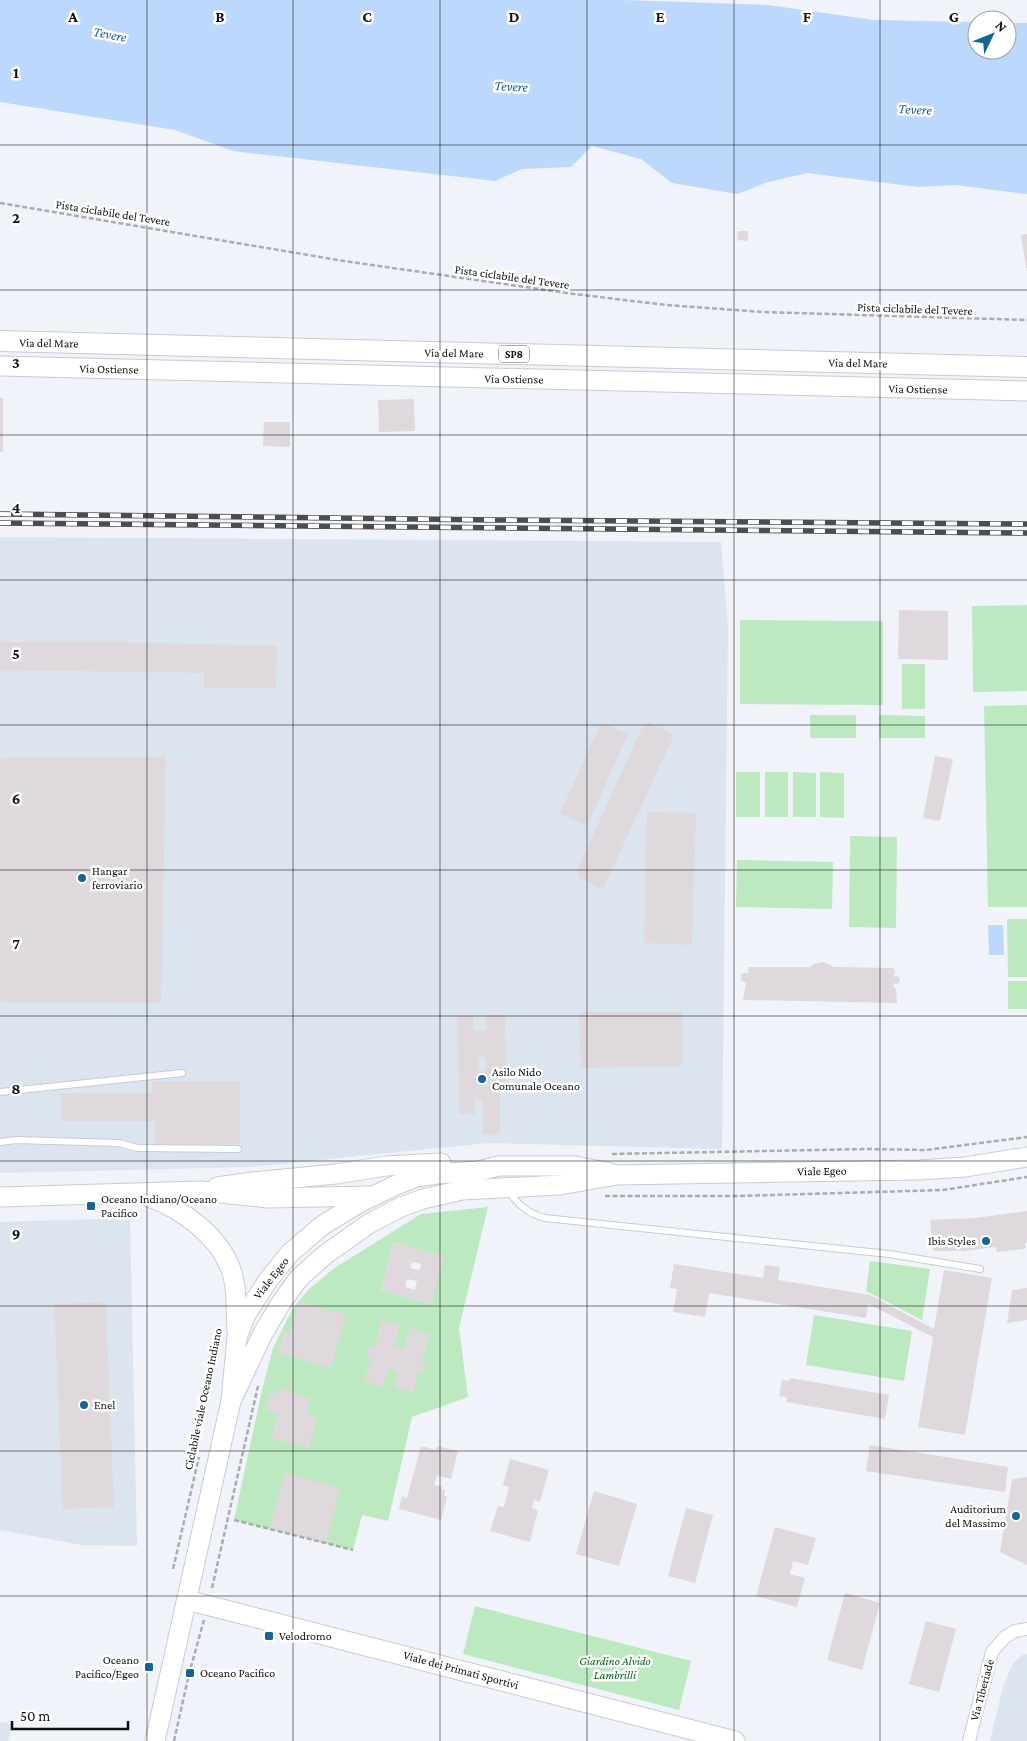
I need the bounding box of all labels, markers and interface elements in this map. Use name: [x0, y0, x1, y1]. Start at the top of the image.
text: A: [67, 8, 78, 25]
text: B: [215, 8, 225, 25]
text: C: [362, 8, 372, 25]
text: D: [508, 8, 520, 25]
text: E: [655, 8, 665, 25]
text: F: [803, 8, 812, 25]
text: G: [949, 8, 959, 25]
north arrow: [967, 10, 1017, 60]
text: N: [992, 17, 1011, 35]
water label: Tevere: [92, 23, 129, 45]
text: 1: [13, 64, 19, 81]
water label: Tevere: [494, 77, 529, 95]
water label: Tevere: [898, 100, 933, 118]
street label: Pista ciclabile del Tevere: [55, 197, 171, 229]
text: 2: [12, 209, 20, 226]
street label: Pista ciclabile del Tevere: [454, 262, 570, 292]
street label: Pista ciclabile del Tevere: [857, 300, 973, 318]
street label: Via del Mare: [19, 335, 79, 351]
street label: Via del Mare: [424, 345, 484, 361]
road number: SP8: [499, 346, 529, 362]
text: 3: [12, 354, 20, 371]
street label: Via del Mare: [828, 355, 888, 371]
street label: Via Ostiense: [79, 361, 139, 377]
street label: Via Ostiense: [484, 371, 544, 387]
street label: Via Ostiense: [888, 381, 948, 397]
text: 4: [12, 499, 21, 516]
text: 5: [12, 645, 20, 662]
text: 6: [12, 790, 20, 807]
place label: Hangar ferroviario: [92, 864, 143, 892]
marker: Hangar ferroviario: [76, 872, 88, 884]
text: 7: [12, 935, 20, 952]
place label: Asilo Nido Comunale Oceano: [492, 1065, 580, 1093]
marker: Asilo Nido Comunale Oceano: [476, 1073, 488, 1085]
text: 8: [11, 1080, 21, 1097]
street label: Viale Egeo: [797, 1164, 847, 1178]
place label: Oceano Indiano/Oceano Pacifico: [101, 1192, 217, 1220]
marker: Oceano Indiano/Oceano Pacifico: [85, 1200, 97, 1212]
text: 9: [12, 1225, 20, 1242]
place label: Ibis Styles: [928, 1234, 976, 1248]
marker: Ibis Styles: [980, 1235, 992, 1247]
street label: Viale Egeo: [250, 1254, 292, 1302]
street label: Ciclabile viale Oceano Indiano: [181, 1327, 225, 1471]
place label: Enel: [94, 1398, 115, 1412]
marker: Enel: [78, 1399, 90, 1411]
place label: Auditorium del Massimo: [945, 1502, 1006, 1530]
marker: Auditorium del Massimo: [1010, 1510, 1022, 1522]
place label: Velodromo: [279, 1629, 332, 1643]
marker: Velodromo: [263, 1630, 275, 1642]
street label: Viale dei Primati Sportivi: [402, 1648, 520, 1692]
place label: Oceano Pacifico/Egeo: [75, 1653, 139, 1681]
park label: Giardino Alvido Lambrilli: [579, 1654, 651, 1682]
street label: Via Tiberiade: [967, 1658, 997, 1722]
marker: Oceano Pacifico/Egeo: [143, 1661, 155, 1673]
place label: Oceano Pacifico: [200, 1666, 275, 1680]
marker: Oceano Pacifico: [184, 1667, 196, 1679]
scale bar: [12, 1698, 129, 1730]
text: 50 m: [20, 1708, 50, 1724]

